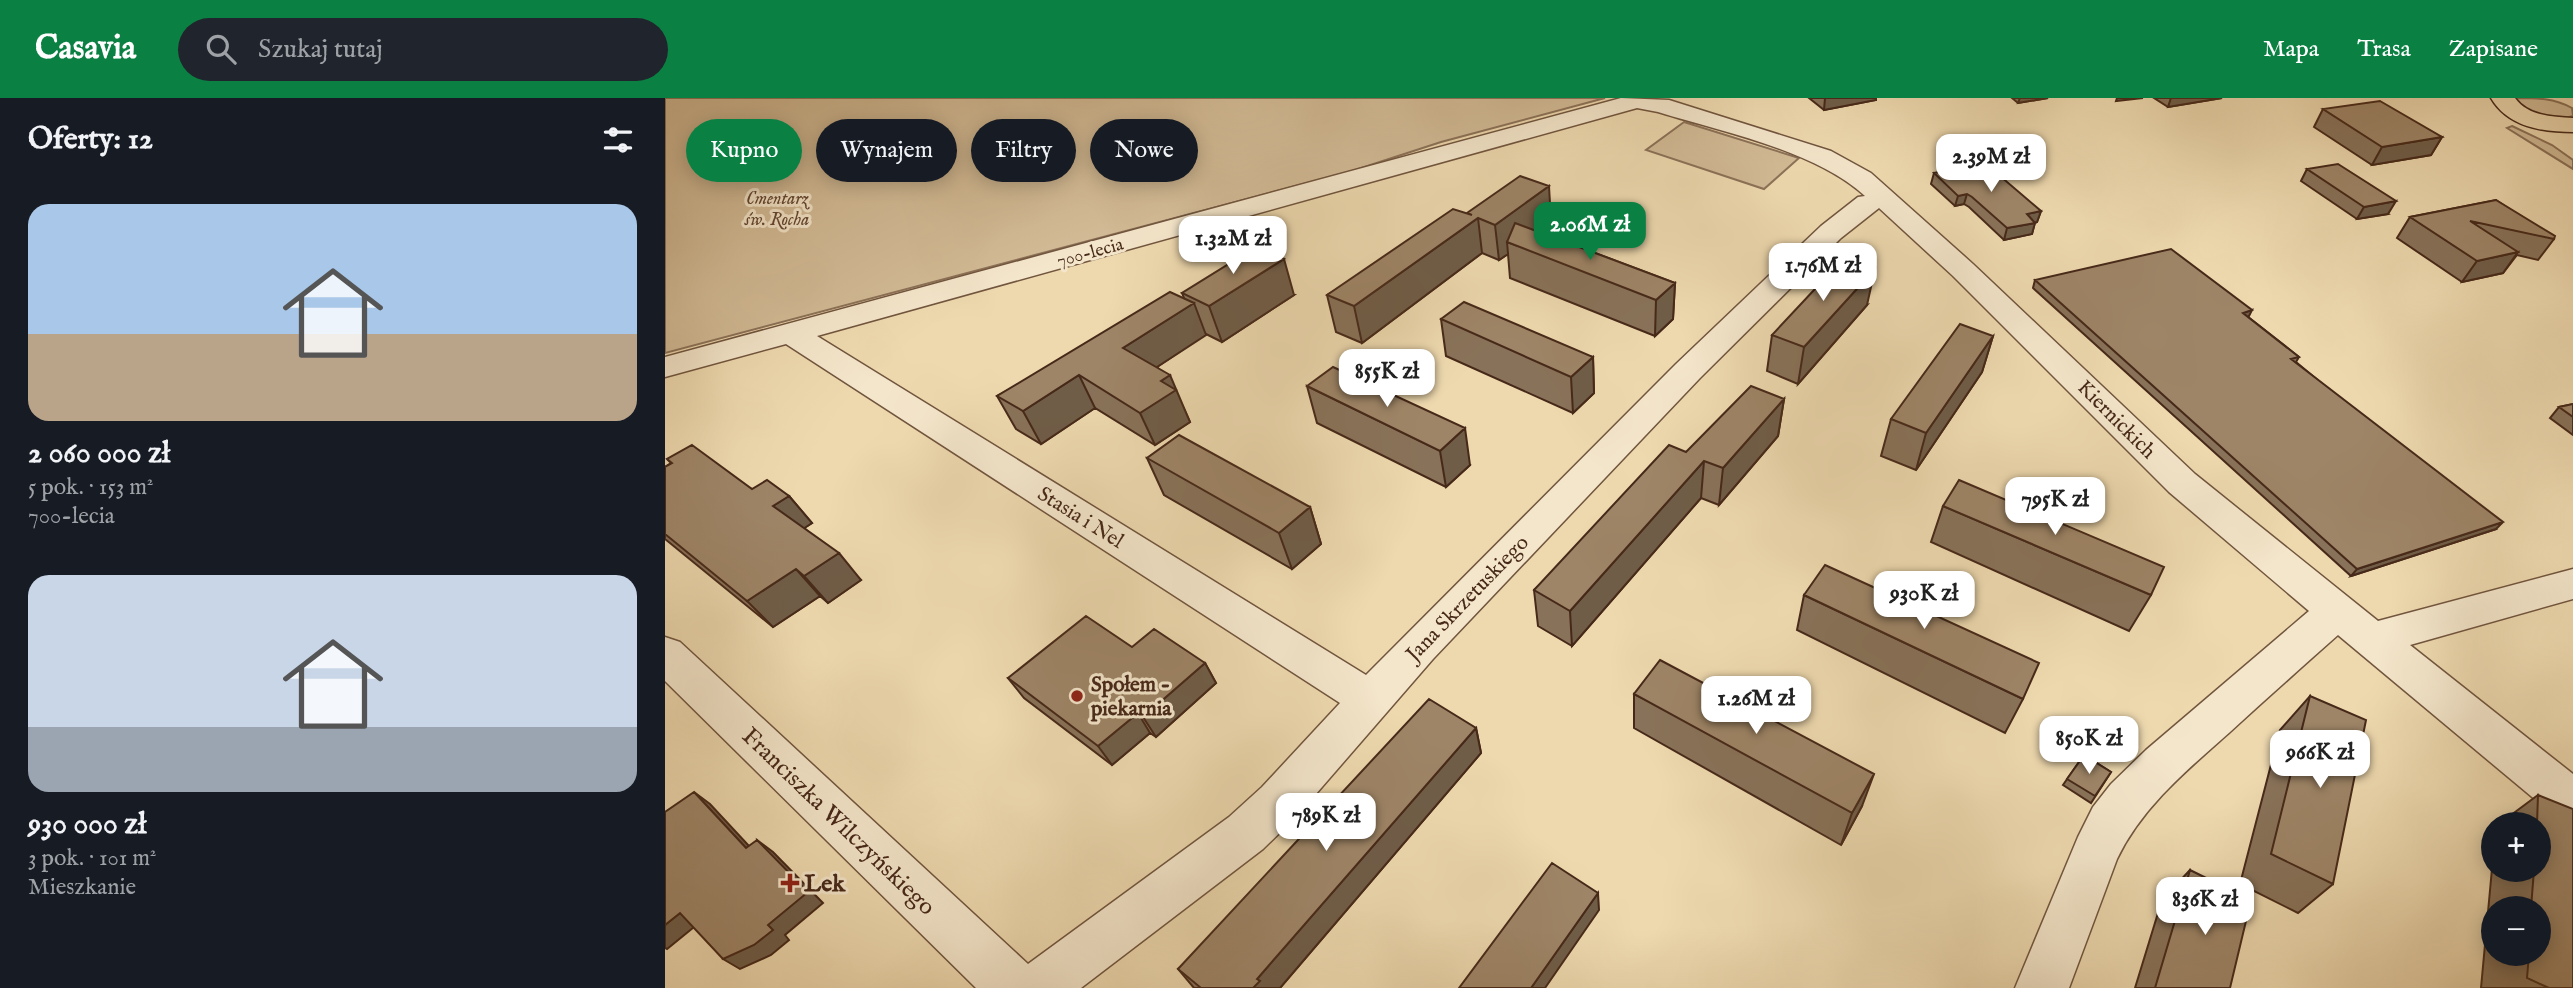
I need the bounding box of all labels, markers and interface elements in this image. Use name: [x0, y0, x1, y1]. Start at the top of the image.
search box: [178, 18, 668, 81]
text: Casavia: [35, 28, 136, 70]
icon: search: [202, 30, 240, 68]
text: Szukaj tutaj: [258, 33, 383, 66]
text: Mapa: [2263, 34, 2319, 65]
text: Trasa: [2357, 34, 2411, 65]
text: Zapisane: [2449, 34, 2538, 65]
chip: Kupno: [686, 119, 802, 182]
chip: Wynajem: [816, 119, 957, 182]
chip: Filtry: [971, 119, 1076, 182]
chip: Nowe: [1090, 119, 1198, 182]
text: Oferty: 12: [28, 121, 153, 159]
icon: filters: [599, 121, 637, 159]
pin: 2.39M zł: [1919, 134, 2063, 194]
text: 2.39M zł: [1952, 142, 2030, 171]
park label: Cmentarz św. Rocha: [744, 188, 810, 232]
pin: 2.06M zł: [1518, 202, 1662, 262]
text: 2.06M zł: [1550, 210, 1630, 239]
pin: 1.32M zł: [1161, 216, 1305, 276]
text: 1.32M zł: [1195, 224, 1271, 253]
street label: 700-lecia: [1055, 233, 1126, 273]
pin: 1.76M zł: [1751, 244, 1895, 303]
icon: home: [270, 250, 396, 376]
text: 1.76M zł: [1785, 251, 1861, 280]
pin: 855K zł: [1322, 350, 1452, 409]
text: 855K zł: [1355, 357, 1419, 386]
street label: Kiernickich: [2071, 375, 2161, 465]
text: 2 060 000 zł: [28, 435, 170, 473]
text: 5 pok. · 153 m²: [28, 473, 154, 502]
pin: 795K zł: [1990, 478, 2120, 537]
street label: Stasia i Nel: [1032, 481, 1129, 556]
text: 795K zł: [2021, 485, 2089, 514]
text: 700-lecia: [28, 502, 115, 531]
street label: Jana Skrzetuskiego: [1399, 530, 1535, 669]
pin: 930K zł: [1859, 572, 1989, 631]
text: 930K zł: [1890, 579, 1958, 608]
icon: home: [270, 621, 396, 747]
place label: Społem - piekarnia: [1090, 672, 1172, 723]
pin: 1.26M zł: [1684, 676, 1828, 736]
text: 1.26M zł: [1717, 684, 1795, 713]
marker: Społem - piekarnia: [1069, 688, 1085, 704]
pin: 850K zł: [2024, 716, 2154, 776]
street label: Franciszka Wilczyńskiego: [734, 721, 942, 923]
text: 850K zł: [2055, 724, 2123, 753]
pin: 966K zł: [2255, 730, 2385, 790]
text: 966K zł: [2286, 738, 2354, 767]
pin: 789K zł: [1261, 794, 1391, 853]
text: 789K zł: [1292, 801, 1360, 830]
text: 930 000 zł: [28, 806, 146, 844]
map controls: [2481, 812, 2551, 966]
button: +: [2481, 812, 2551, 882]
text: 3 pok. · 101 m²: [28, 844, 156, 873]
place label: Lek: [804, 869, 846, 900]
text: Mieszkanie: [28, 873, 136, 902]
marker: Lek: [782, 875, 798, 891]
pin: 836K zł: [2140, 878, 2270, 937]
text: 836K zł: [2172, 885, 2238, 914]
button: −: [2481, 896, 2551, 966]

